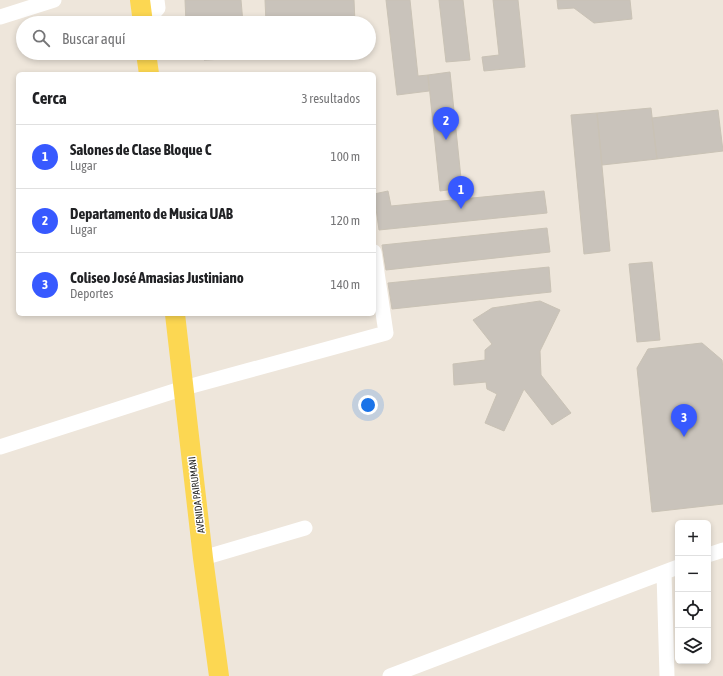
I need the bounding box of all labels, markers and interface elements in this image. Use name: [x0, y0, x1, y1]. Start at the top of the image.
search box: [16, 16, 376, 60]
icon: search: [30, 27, 52, 49]
text: Buscar aquí: [62, 30, 125, 47]
text: Cerca: [32, 88, 67, 108]
text: 3 resultados: [301, 91, 360, 106]
pin: 2: [433, 107, 459, 140]
text: Salones de Clase Bloque C: [70, 141, 211, 158]
text: 1: [42, 149, 48, 164]
text: 100 m: [331, 149, 360, 164]
text: Lugar: [70, 158, 97, 173]
pin: 1: [448, 176, 474, 209]
text: Departamento de Musica UAB: [70, 205, 233, 222]
text: 2: [42, 213, 48, 228]
text: 120 m: [331, 213, 360, 228]
text: Lugar: [70, 222, 97, 237]
text: Coliseo José Amasias Justiniano: [70, 269, 244, 286]
text: 3: [42, 277, 48, 292]
text: 140 m: [331, 277, 360, 292]
text: Deportes: [70, 286, 113, 301]
your location: [358, 395, 378, 415]
pin: 3: [671, 404, 697, 437]
street label: AVENIDA PAIRUMANI: [186, 456, 207, 534]
map controls: [675, 520, 711, 664]
button: +: [675, 520, 711, 556]
button: −: [675, 556, 711, 592]
button: locate: [675, 592, 711, 628]
button: layers: [675, 628, 711, 664]

